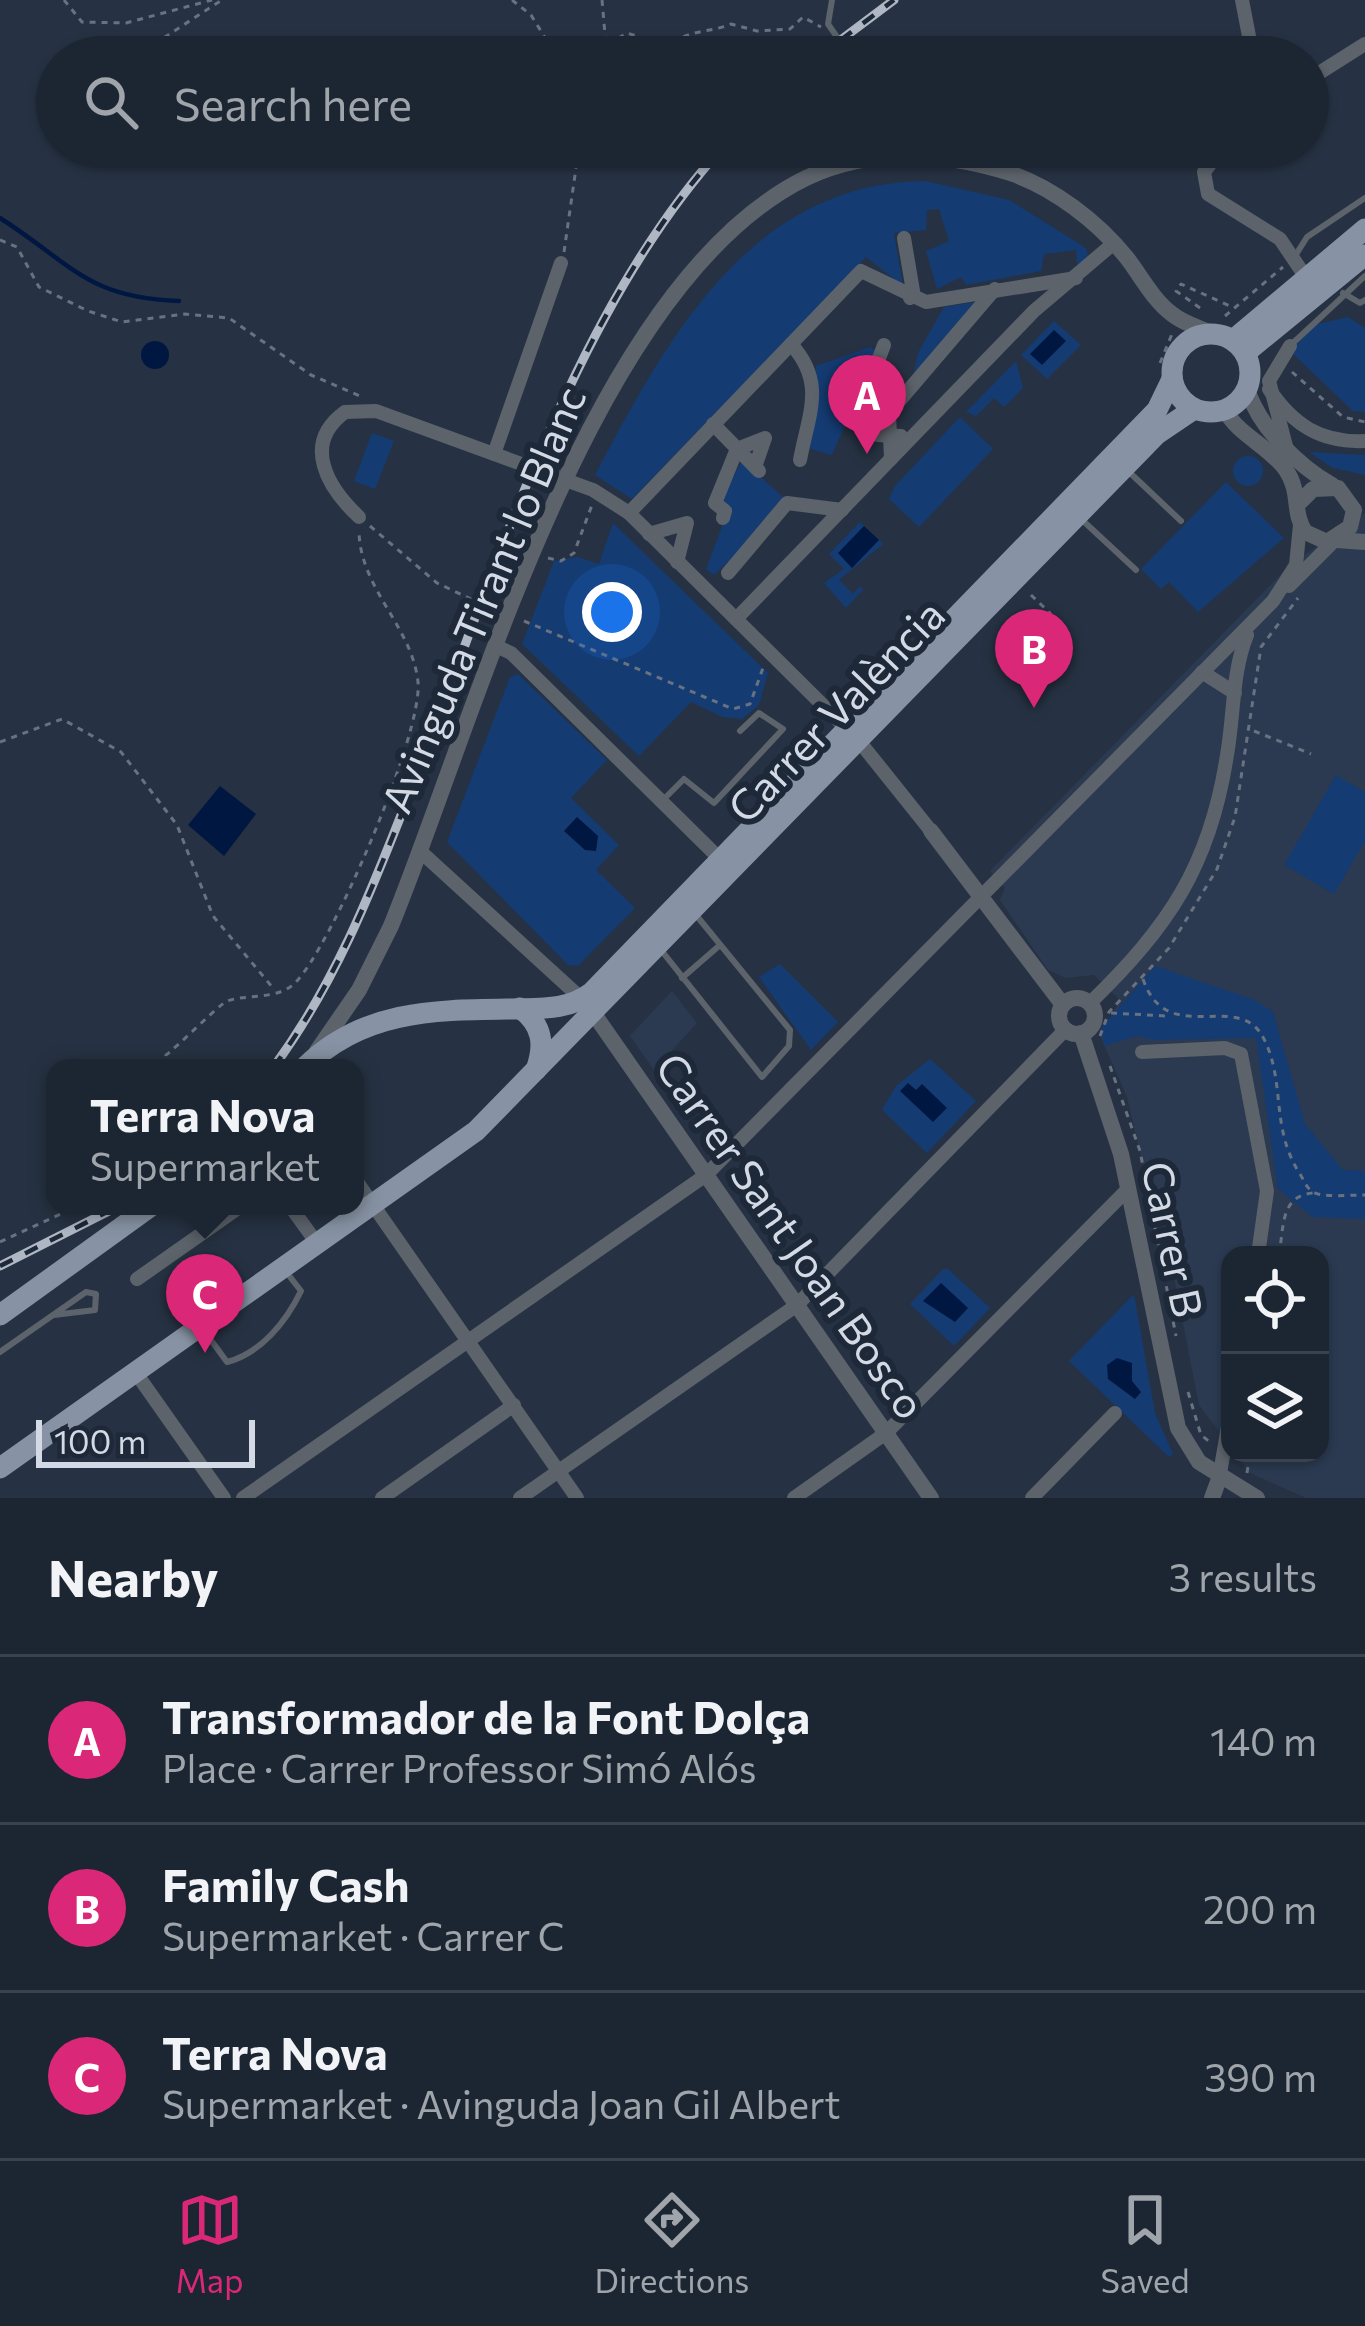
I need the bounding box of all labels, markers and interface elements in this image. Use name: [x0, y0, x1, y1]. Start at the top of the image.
search box: [36, 36, 1329, 168]
icon: search: [78, 69, 144, 135]
text: Search here: [174, 75, 412, 130]
pin: A: [828, 355, 906, 454]
street label: Avinguda Tirant lo Blanc: [369, 378, 595, 820]
your location: [582, 582, 642, 642]
street label: Carrer València: [716, 588, 954, 832]
pin: B: [995, 609, 1073, 708]
street label: Carrer Sant Joan Bosco: [646, 1042, 938, 1428]
popup: [46, 1059, 364, 1215]
text: Terra Nova: [90, 1086, 316, 1141]
text: Supermarket: [90, 1141, 320, 1189]
street label: Carrer B: [1132, 1156, 1216, 1322]
map controls: [1221, 1246, 1329, 1462]
button: locate: [1221, 1246, 1329, 1354]
pin: C: [166, 1254, 244, 1353]
button: layers: [1221, 1354, 1329, 1462]
scale bar: [36, 1414, 255, 1467]
text: 100 m: [54, 1420, 146, 1461]
text: Nearby: [48, 1545, 218, 1608]
text: 3 results: [1169, 1552, 1317, 1600]
text: Transformador de la Font Dolça: [162, 1688, 810, 1743]
text: A: [73, 1716, 101, 1764]
text: 140 m: [1210, 1716, 1317, 1764]
text: Place · Carrer Professor Simó Alós: [162, 1743, 756, 1791]
text: Family Cash: [162, 1856, 410, 1911]
text: B: [74, 1884, 100, 1932]
text: 200 m: [1203, 1884, 1317, 1932]
text: Supermarket · Carrer C: [162, 1911, 565, 1959]
text: Terra Nova: [162, 2024, 388, 2079]
text: C: [74, 2052, 100, 2100]
text: 390 m: [1204, 2052, 1317, 2100]
text: Supermarket · Avinguda Joan Gil Albert: [162, 2079, 841, 2127]
tab: Map: [176, 2187, 244, 2300]
tab: Directions: [595, 2187, 749, 2300]
tab: Saved: [1100, 2187, 1189, 2300]

